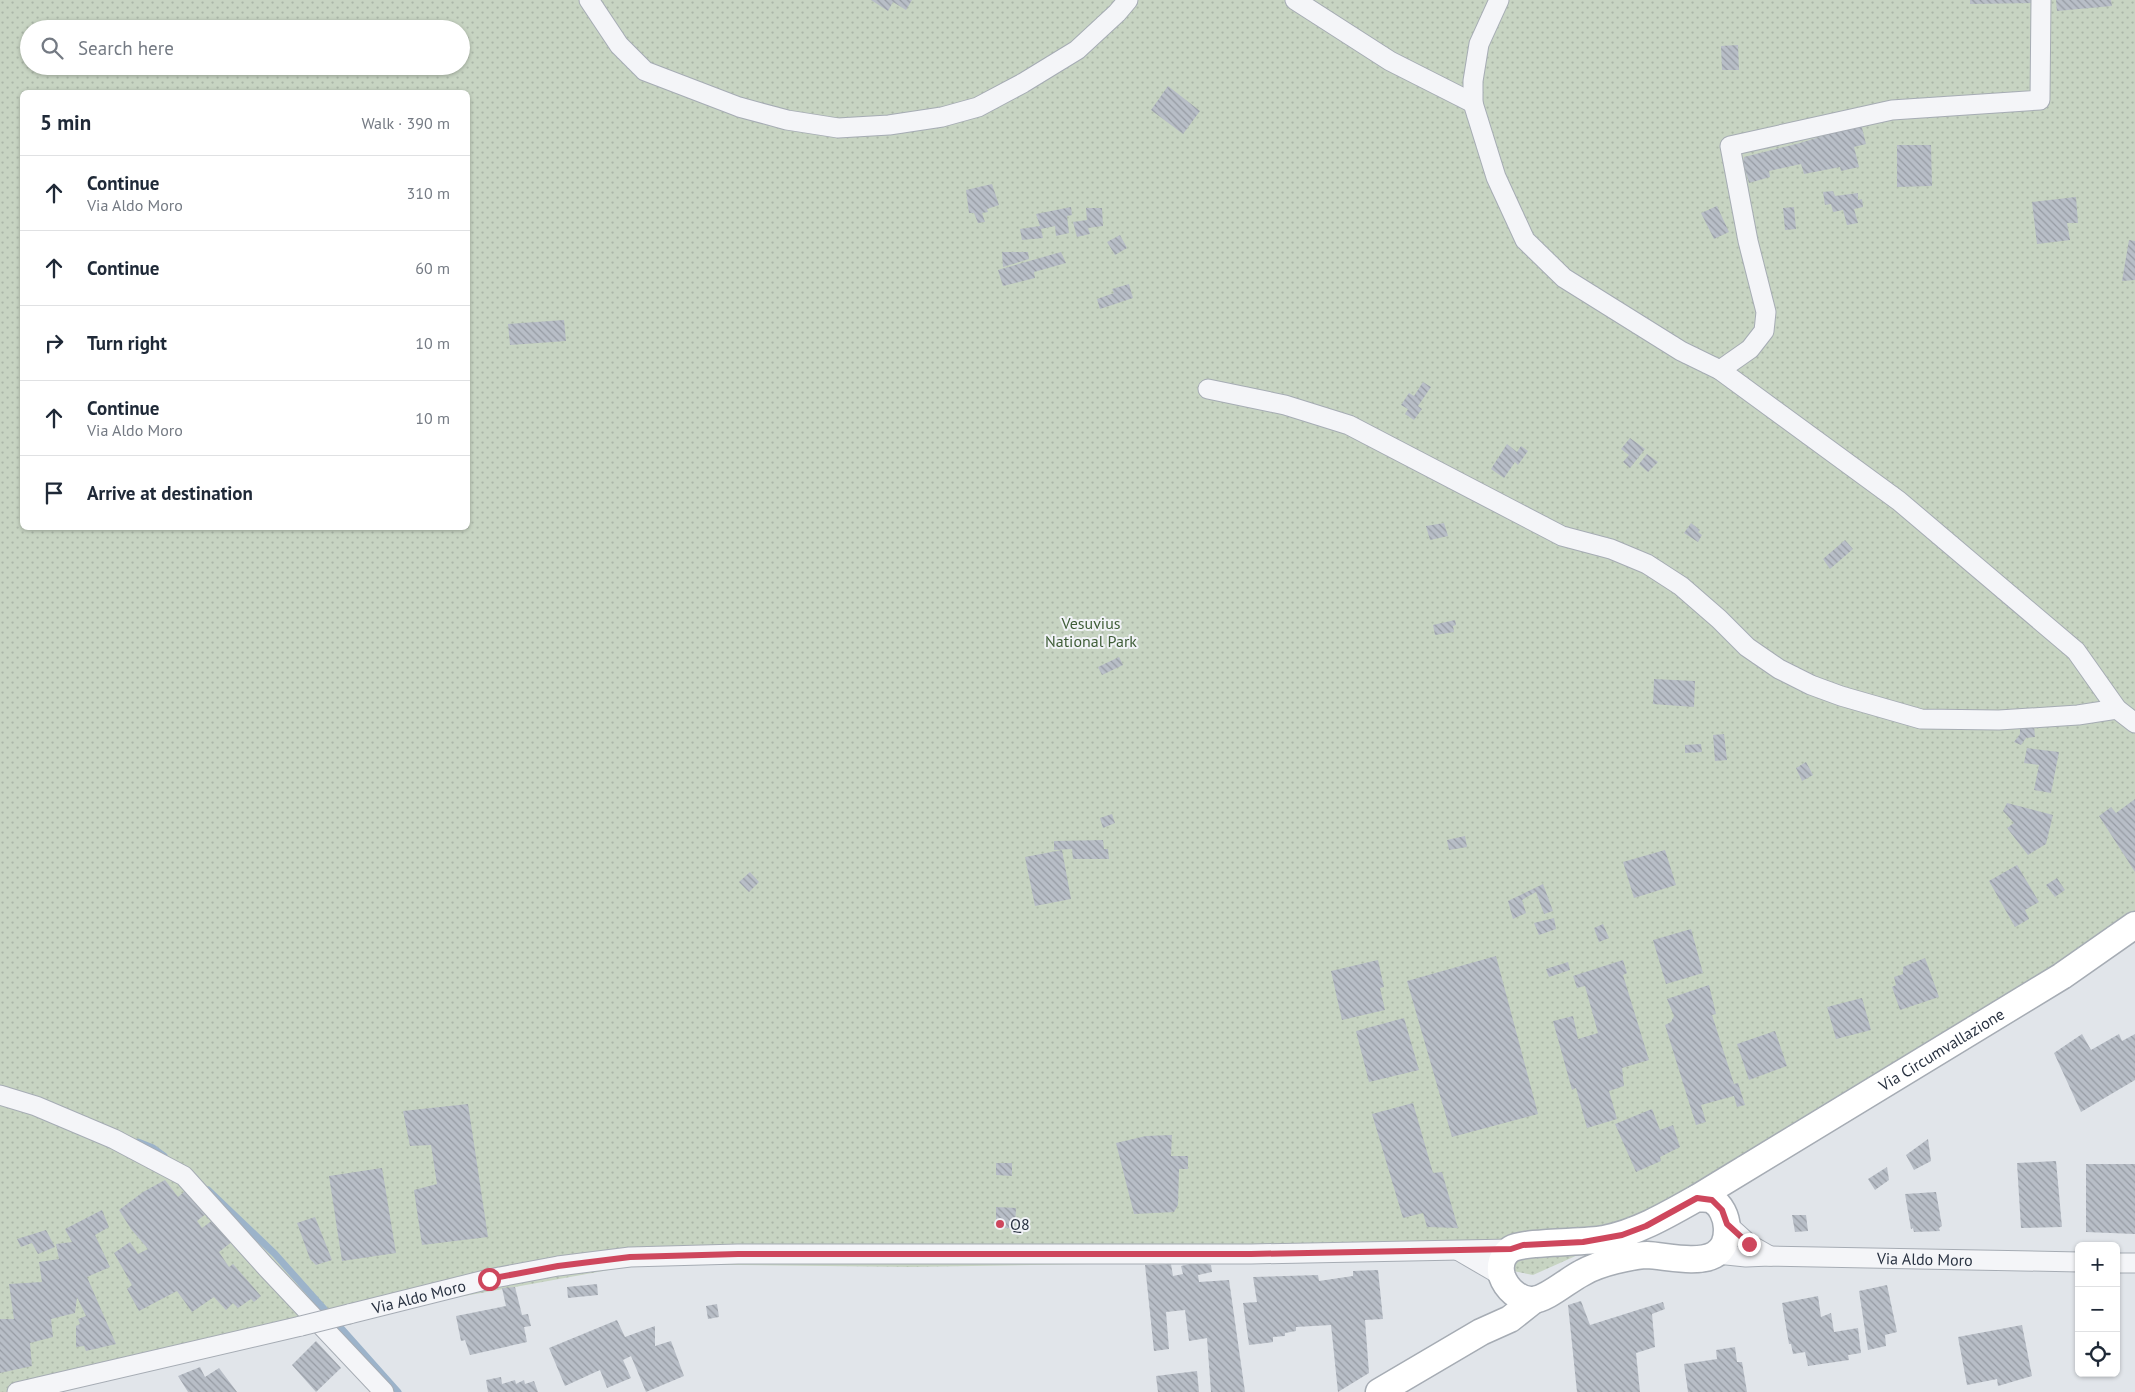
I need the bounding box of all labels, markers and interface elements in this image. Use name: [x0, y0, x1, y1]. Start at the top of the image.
search box: [20, 20, 470, 75]
icon: search: [38, 34, 66, 62]
text: Search here: [78, 36, 174, 60]
text: 5 min: [40, 109, 91, 136]
text: Walk · 390 m: [361, 113, 450, 133]
text: Continue: [87, 171, 159, 195]
icon: ahead: [40, 179, 68, 207]
text: 310 m: [407, 183, 450, 203]
text: Via Aldo Moro: [87, 195, 183, 215]
icon: ahead: [40, 254, 68, 282]
text: Continue: [87, 256, 159, 280]
text: 60 m: [415, 258, 450, 278]
icon: right: [40, 329, 68, 357]
text: Turn right: [87, 331, 167, 355]
text: 10 m: [415, 333, 450, 353]
text: Continue: [87, 396, 159, 420]
icon: ahead: [40, 404, 68, 432]
text: 10 m: [415, 408, 450, 428]
text: Via Aldo Moro: [87, 420, 183, 440]
icon: arrive: [40, 479, 68, 507]
text: Arrive at destination: [87, 481, 253, 505]
park label: Vesuvius National Park: [1045, 613, 1137, 651]
street label: Via Circumvallazione: [1874, 1004, 2008, 1096]
place label: Q8: [1010, 1214, 1030, 1234]
marker: Q8: [994, 1218, 1006, 1230]
route end: [1738, 1233, 1761, 1256]
map controls: [2075, 1242, 2120, 1377]
button: +: [2075, 1242, 2120, 1287]
street label: Via Aldo Moro: [1876, 1248, 1973, 1270]
route start: [478, 1268, 501, 1291]
street label: Via Aldo Moro: [369, 1275, 468, 1318]
button: −: [2075, 1287, 2120, 1332]
button: locate: [2075, 1332, 2120, 1377]

